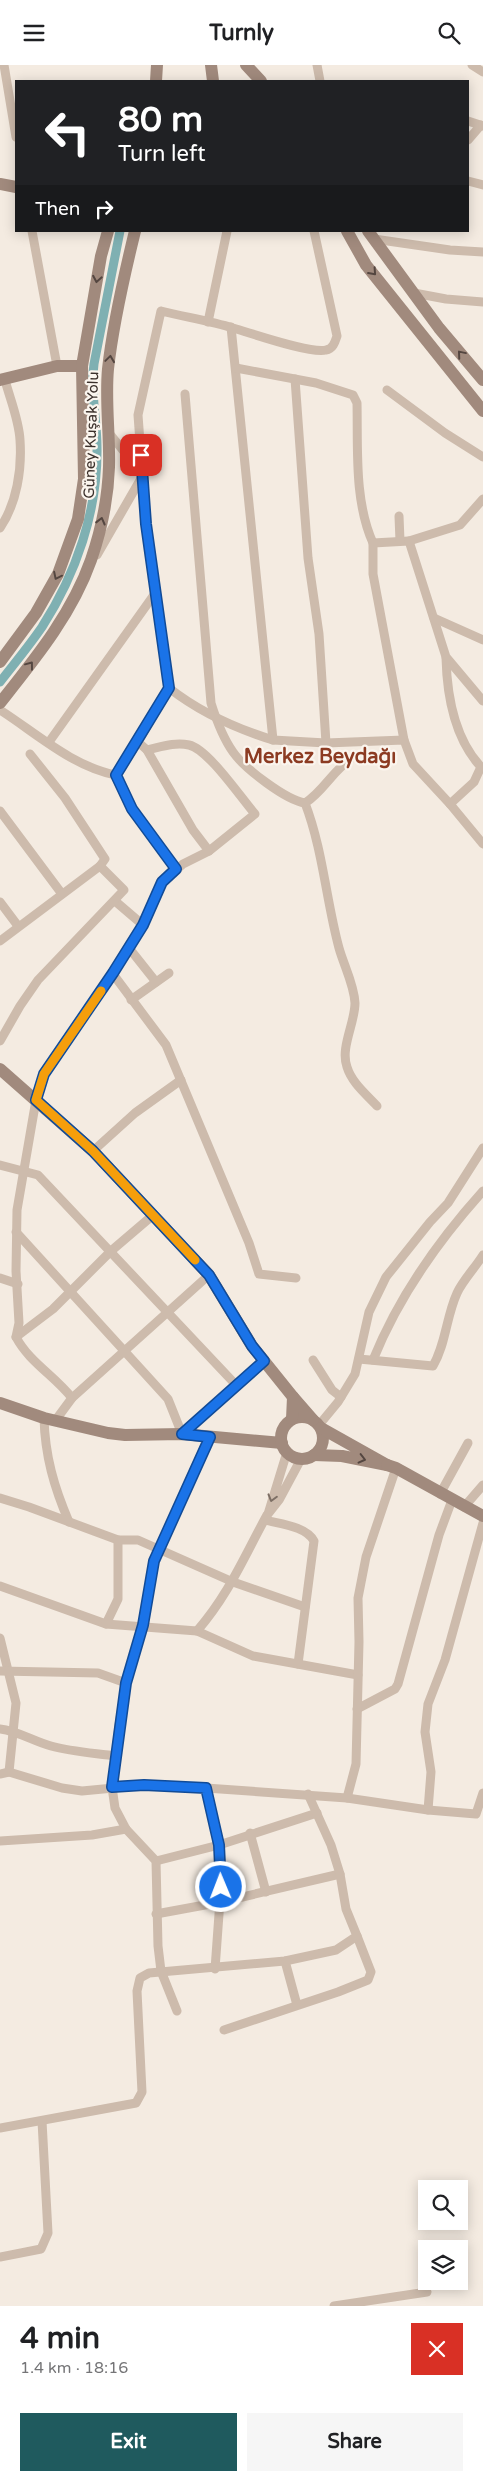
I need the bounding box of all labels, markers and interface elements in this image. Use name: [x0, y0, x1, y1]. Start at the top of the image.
icon: menu: [20, 19, 48, 47]
icon: search: [435, 19, 463, 47]
text: Turnly: [209, 20, 274, 46]
text: 80 m: [118, 99, 203, 141]
icon: left: [35, 100, 100, 165]
text: Turn left: [118, 141, 206, 167]
icon: right: [90, 195, 118, 223]
text: Then: [35, 198, 80, 220]
one-way arrow: [367, 267, 376, 276]
one-way arrow: [93, 274, 103, 283]
one-way arrow: [458, 351, 467, 360]
one-way arrow: [104, 355, 115, 363]
street label: Güney Kuşak Yolu: [80, 371, 102, 499]
pin: [120, 434, 162, 476]
icon: arrive: [127, 441, 155, 469]
one-way arrow: [95, 516, 106, 525]
one-way arrow: [53, 570, 63, 579]
one-way arrow: [24, 661, 33, 671]
district label: Merkez Beydağı: [244, 745, 396, 769]
one-way arrow: [358, 1454, 366, 1464]
one-way arrow: [267, 1493, 277, 1502]
position arrow: [194, 1860, 246, 1912]
map controls: [418, 2180, 468, 2290]
button: search: [418, 2180, 468, 2230]
button: layers: [418, 2240, 468, 2290]
text: 4 min: [20, 2320, 100, 2357]
button: close: [411, 2323, 463, 2375]
text: 1.4 km · 18:16: [20, 2358, 128, 2378]
button: Exit: [20, 2413, 237, 2471]
button: Share: [247, 2413, 463, 2471]

